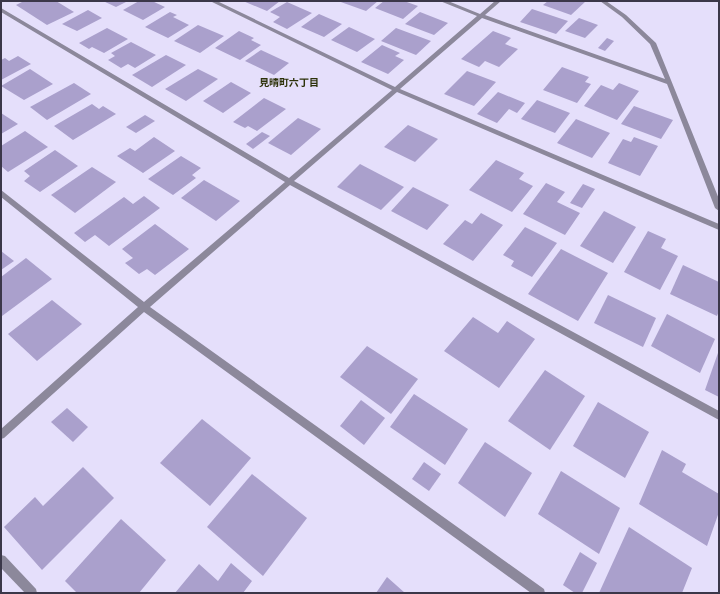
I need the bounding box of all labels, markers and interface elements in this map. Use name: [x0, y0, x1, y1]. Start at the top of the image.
district label: 見晴町六丁目: [259, 76, 319, 89]

